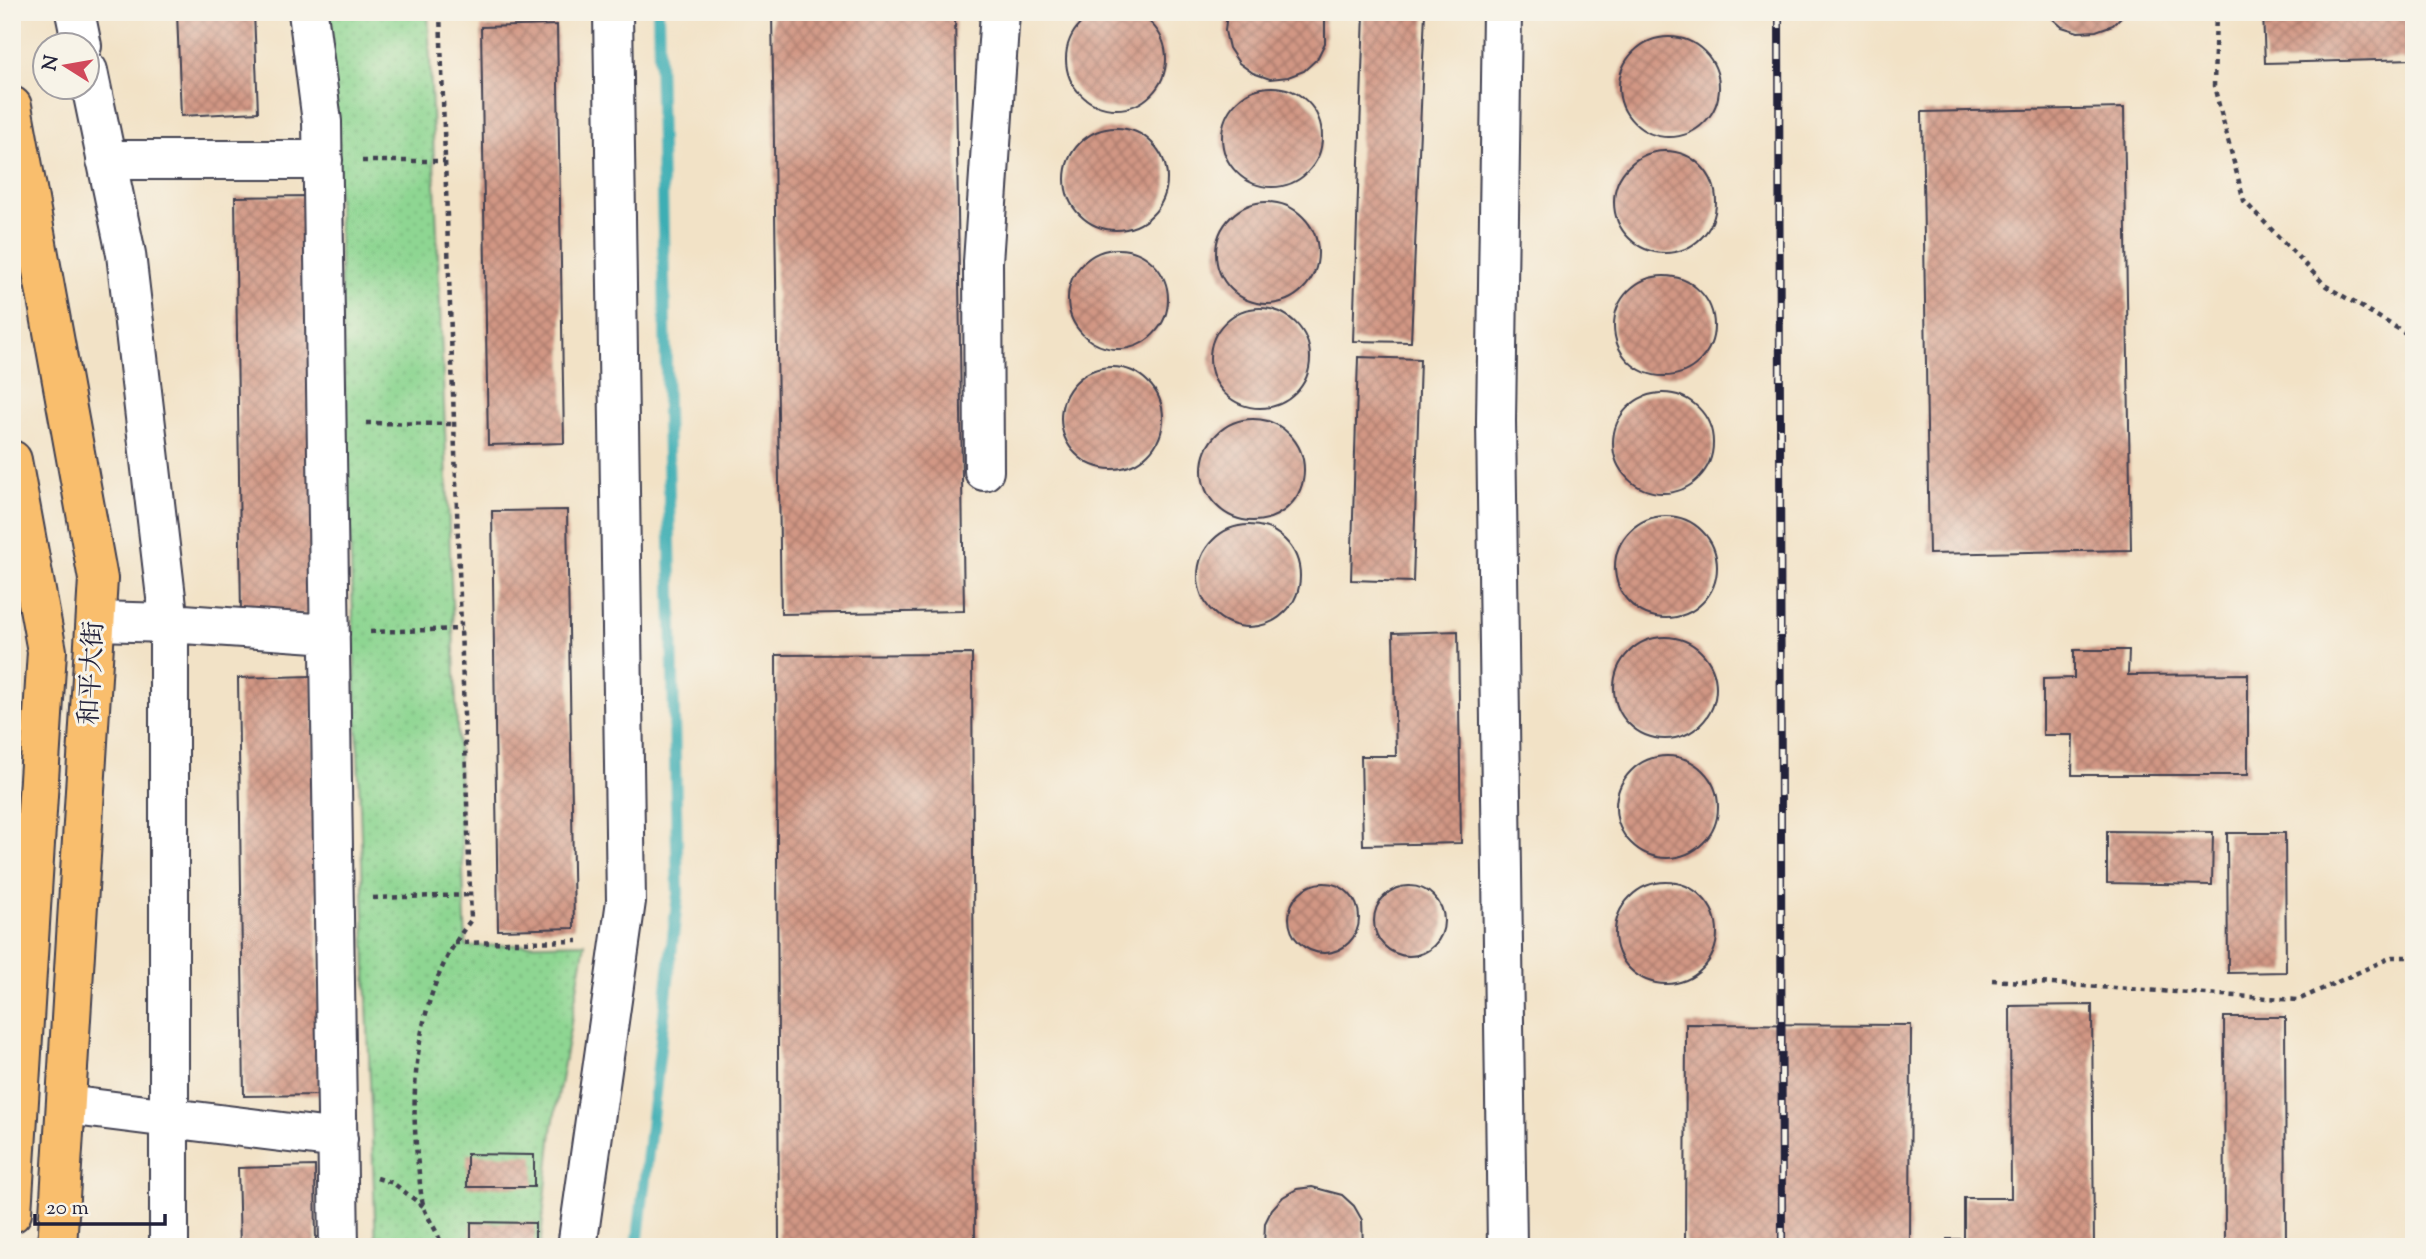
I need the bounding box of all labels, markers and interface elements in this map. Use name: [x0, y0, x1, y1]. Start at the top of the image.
north arrow: [32, 32, 102, 102]
text: N: [37, 53, 66, 73]
street label: 和平大街: [72, 620, 114, 726]
scale bar: [35, 1182, 164, 1226]
text: 20 m: [46, 1194, 89, 1224]

